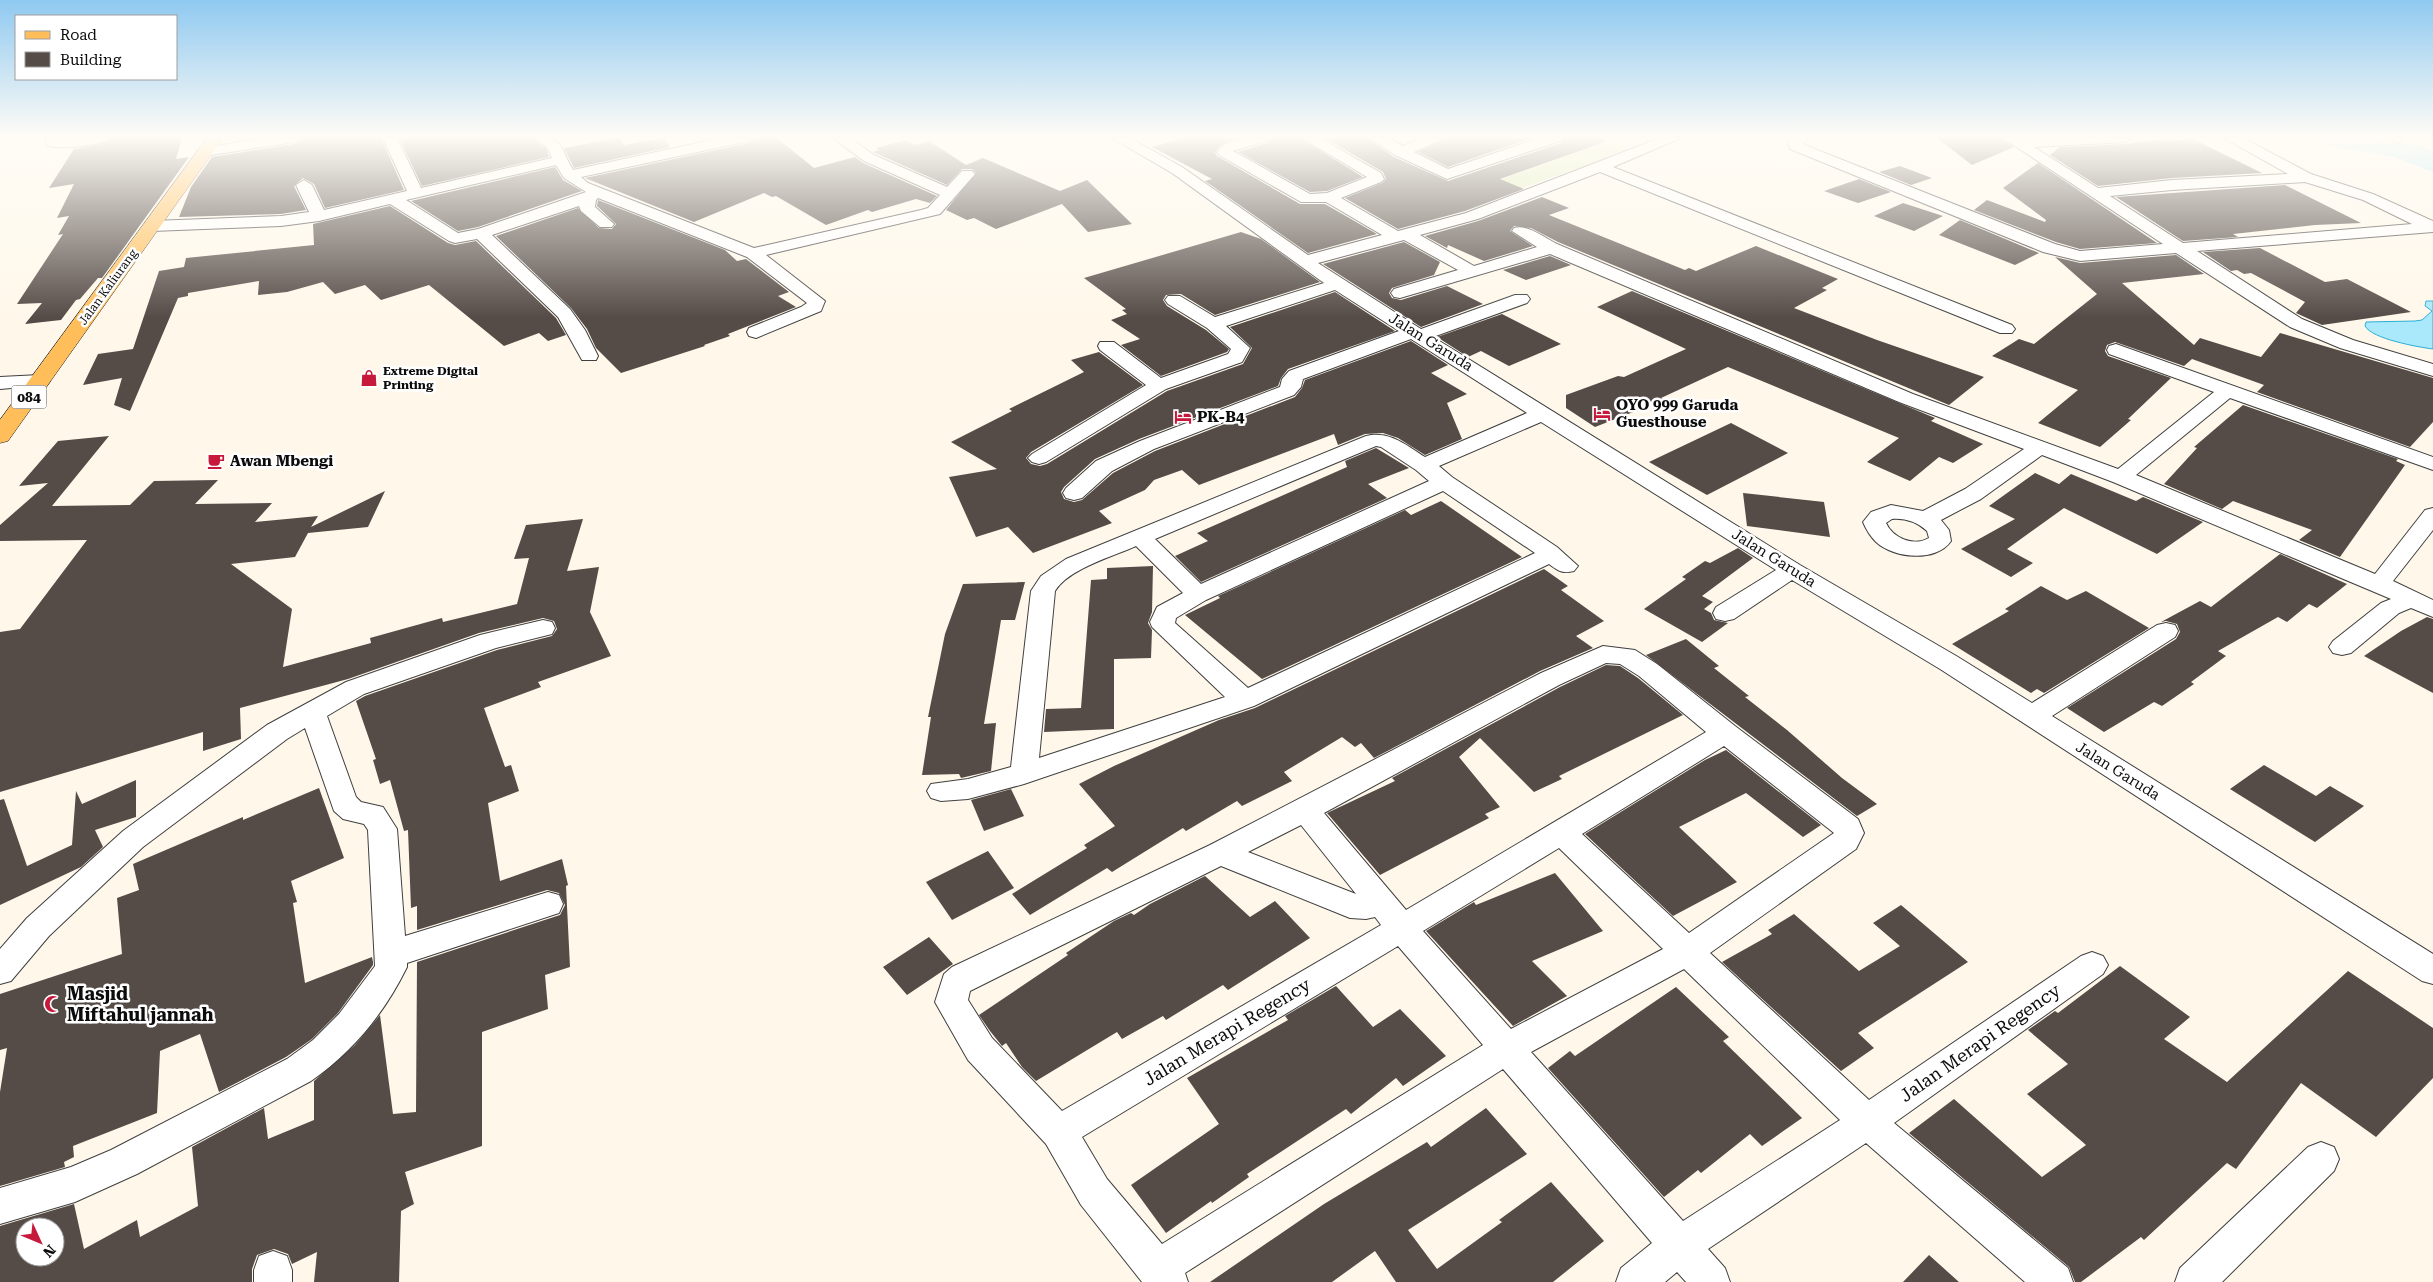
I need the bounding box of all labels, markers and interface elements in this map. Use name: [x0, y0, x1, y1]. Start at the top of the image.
legend: [15, 15, 178, 80]
text: Road: [60, 26, 97, 44]
text: Building: [60, 51, 122, 69]
street label: Jalan Kaliurang: [76, 246, 140, 327]
street label: Jalan Garuda: [1386, 309, 1476, 375]
place label: Extreme Digital Printing: [383, 364, 478, 392]
shop icon: Extreme Digital Printing: [359, 368, 379, 388]
road number: 084: [12, 386, 46, 408]
place label: OYO 999 Garuda Guesthouse: [1616, 396, 1738, 431]
hotel icon: OYO 999 Garuda Guesthouse: [1592, 404, 1612, 424]
hotel icon: PK-B4: [1173, 407, 1193, 427]
place label: PK-B4: [1197, 408, 1245, 426]
cafe icon: Awan Mbengi: [206, 451, 226, 471]
place label: Awan Mbengi: [230, 452, 333, 470]
street label: Jalan Garuda: [1729, 525, 1819, 591]
street label: Jalan Garuda: [2073, 738, 2163, 804]
street label: Jalan Merapi Regency: [1139, 973, 1314, 1090]
street label: Jalan Merapi Regency: [1895, 979, 2064, 1106]
place label: Masjid Miftahul jannah: [67, 983, 213, 1025]
mosque icon: Masjid Miftahul jannah: [43, 994, 63, 1014]
north arrow: [15, 1217, 65, 1267]
text: N: [40, 1242, 59, 1261]

